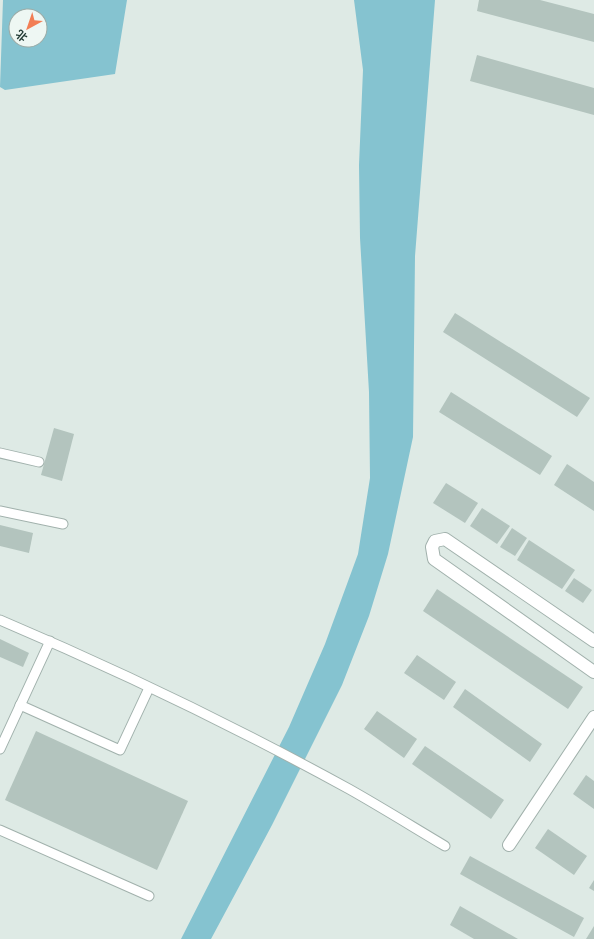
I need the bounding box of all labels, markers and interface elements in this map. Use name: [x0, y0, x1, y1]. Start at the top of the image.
north arrow: [8, 8, 48, 48]
text: 北: [14, 28, 30, 44]

